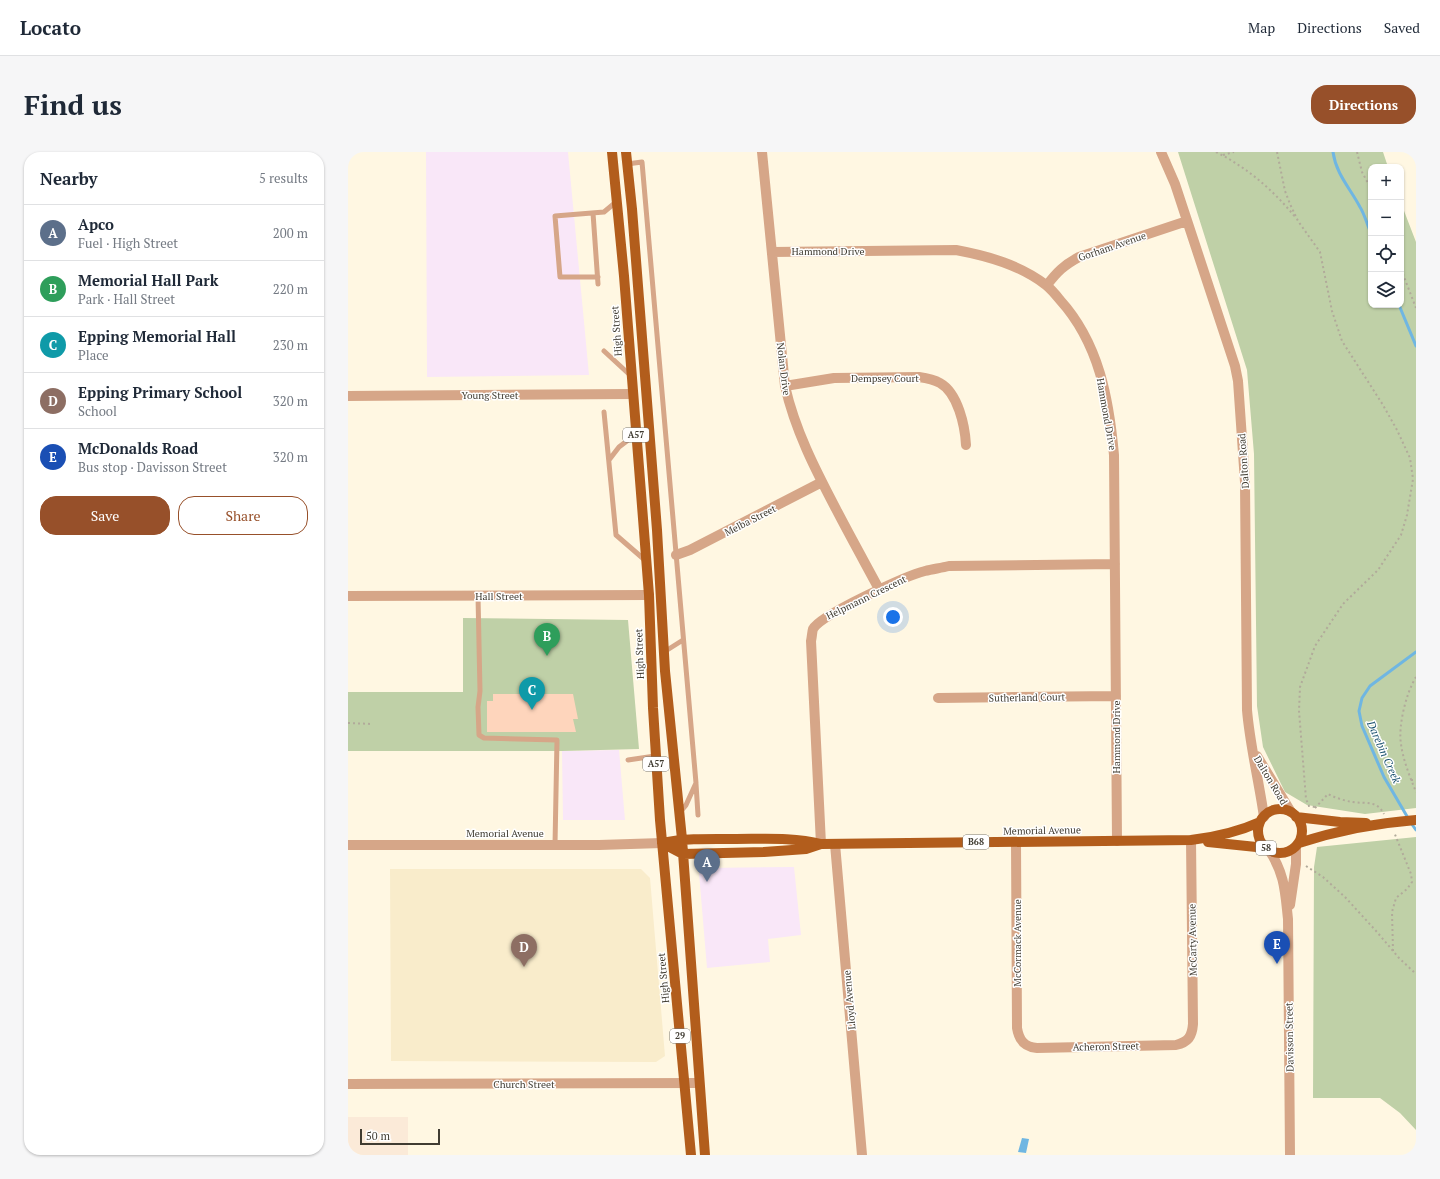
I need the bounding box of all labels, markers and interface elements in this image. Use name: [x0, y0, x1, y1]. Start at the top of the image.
text: Locato: [20, 15, 81, 40]
text: Map: [1248, 18, 1275, 37]
text: Directions: [1297, 18, 1362, 37]
text: Saved: [1384, 18, 1420, 37]
button: Directions: [1311, 85, 1416, 124]
text: Find us: [24, 86, 122, 123]
map controls: [1368, 164, 1404, 308]
button: +: [1368, 164, 1404, 200]
text: Nearby: [40, 167, 98, 190]
text: 5 results: [259, 169, 308, 187]
button: −: [1368, 200, 1404, 236]
text: Apco: [78, 214, 114, 234]
text: A: [48, 224, 58, 242]
text: 200 m: [273, 224, 308, 242]
street label: Gorham Avenue: [1077, 229, 1148, 264]
text: Fuel · High Street: [78, 234, 178, 252]
button: locate: [1368, 236, 1404, 272]
street label: Hammond Drive: [792, 245, 864, 258]
text: Memorial Hall Park: [78, 270, 219, 290]
button: layers: [1368, 272, 1404, 308]
text: B: [49, 280, 57, 298]
text: 220 m: [273, 280, 308, 298]
text: Park · Hall Street: [78, 290, 175, 308]
street label: High Street: [608, 305, 625, 357]
text: Epping Memorial Hall: [78, 326, 236, 346]
text: C: [49, 336, 57, 354]
text: 230 m: [273, 336, 308, 354]
street label: Nolan Drive: [774, 342, 793, 396]
text: Place: [78, 346, 109, 364]
street label: Dempsey Court: [851, 372, 919, 385]
street label: Hammond Drive: [1094, 377, 1119, 451]
text: Epping Primary School: [78, 382, 242, 402]
street label: Young Street: [461, 389, 519, 402]
text: D: [48, 392, 58, 410]
text: 320 m: [273, 392, 308, 410]
text: School: [78, 402, 117, 420]
road number: A57: [623, 428, 649, 442]
street label: Dalton Road: [1235, 433, 1252, 489]
text: McDonalds Road: [78, 438, 198, 458]
text: E: [49, 448, 57, 466]
text: 320 m: [273, 448, 308, 466]
text: Bus stop · Davisson Street: [78, 458, 227, 476]
button: Save: [40, 496, 170, 535]
button: Share: [178, 496, 308, 535]
street label: Melba Street: [722, 502, 779, 539]
street label: Helpmann Crescent: [824, 572, 909, 623]
street label: Hall Street: [475, 590, 523, 603]
your location: [883, 607, 903, 627]
pin: B: [534, 623, 560, 656]
street label: High Street: [632, 628, 647, 679]
pin: C: [519, 677, 545, 710]
street label: Sutherland Court: [989, 690, 1066, 705]
street label: Hammond Drive: [1110, 701, 1123, 773]
water label: Darebin Creek: [1364, 718, 1404, 786]
street label: Dalton Road: [1251, 753, 1291, 808]
road number: A57: [643, 757, 669, 771]
street label: Memorial Avenue: [1003, 823, 1081, 838]
street label: Memorial Avenue: [466, 827, 544, 840]
road number: B68: [963, 835, 989, 849]
road number: 58: [1256, 841, 1276, 855]
pin: A: [694, 849, 720, 882]
street label: McCormack Avenue: [1011, 899, 1024, 987]
street label: McCarty Avenue: [1185, 904, 1200, 976]
pin: E: [1264, 931, 1290, 964]
pin: D: [511, 934, 537, 967]
street label: High Street: [655, 952, 672, 1004]
street label: Lloyd Avenue: [840, 970, 859, 1030]
street label: Davisson Street: [1282, 1002, 1297, 1072]
road number: 29: [670, 1029, 690, 1043]
street label: Acheron Street: [1073, 1039, 1140, 1054]
street label: Church Street: [493, 1078, 555, 1091]
scale bar: [360, 1127, 440, 1146]
text: 50 m: [366, 1129, 390, 1143]

